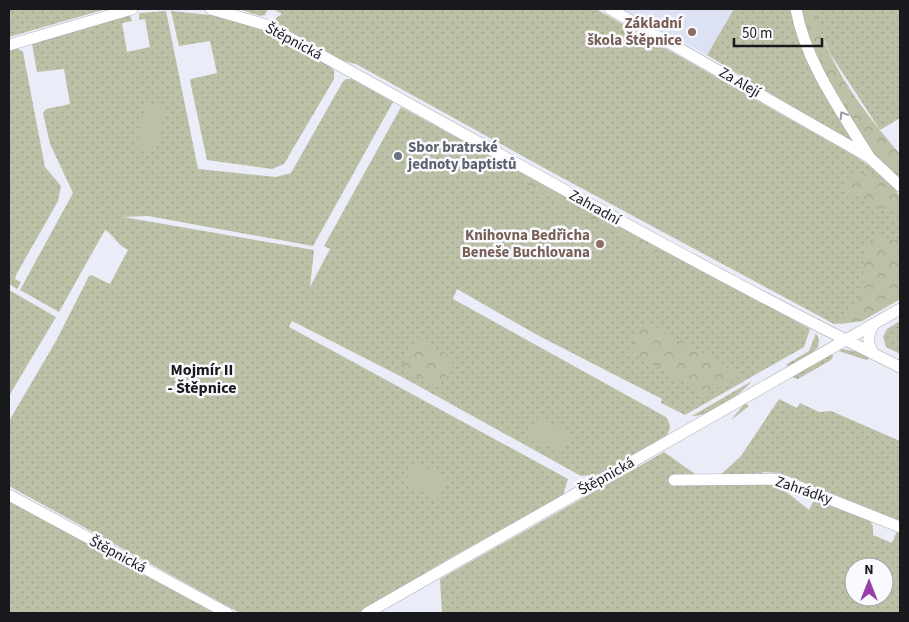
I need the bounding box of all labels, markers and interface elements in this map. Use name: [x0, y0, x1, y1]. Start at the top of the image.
place label: Základní škola Štěpnice: [587, 13, 683, 51]
scale bar: [734, 15, 822, 47]
street label: Štěpnická: [262, 18, 326, 65]
text: 50 m: [742, 23, 772, 44]
marker: Základní škola Štěpnice: [686, 26, 698, 38]
street label: Za Alejí: [715, 62, 766, 103]
one-way arrow: [840, 112, 850, 121]
place label: Sbor bratrské jednoty baptistů: [407, 137, 517, 175]
marker: Sbor bratrské jednoty baptistů: [392, 150, 404, 162]
street label: Zahradní: [565, 185, 626, 231]
place label: Knihovna Bedřicha Beneše Buchlovana: [462, 225, 590, 263]
marker: Knihovna Bedřicha Beneše Buchlovana: [594, 238, 606, 250]
district label: Mojmír II - Štěpnice: [167, 359, 237, 399]
street label: Štěpnická: [574, 452, 638, 501]
street label: Zahrádky: [773, 471, 835, 510]
street label: Štěpnická: [86, 531, 150, 578]
north arrow: [844, 557, 894, 607]
text: N: [864, 560, 874, 580]

